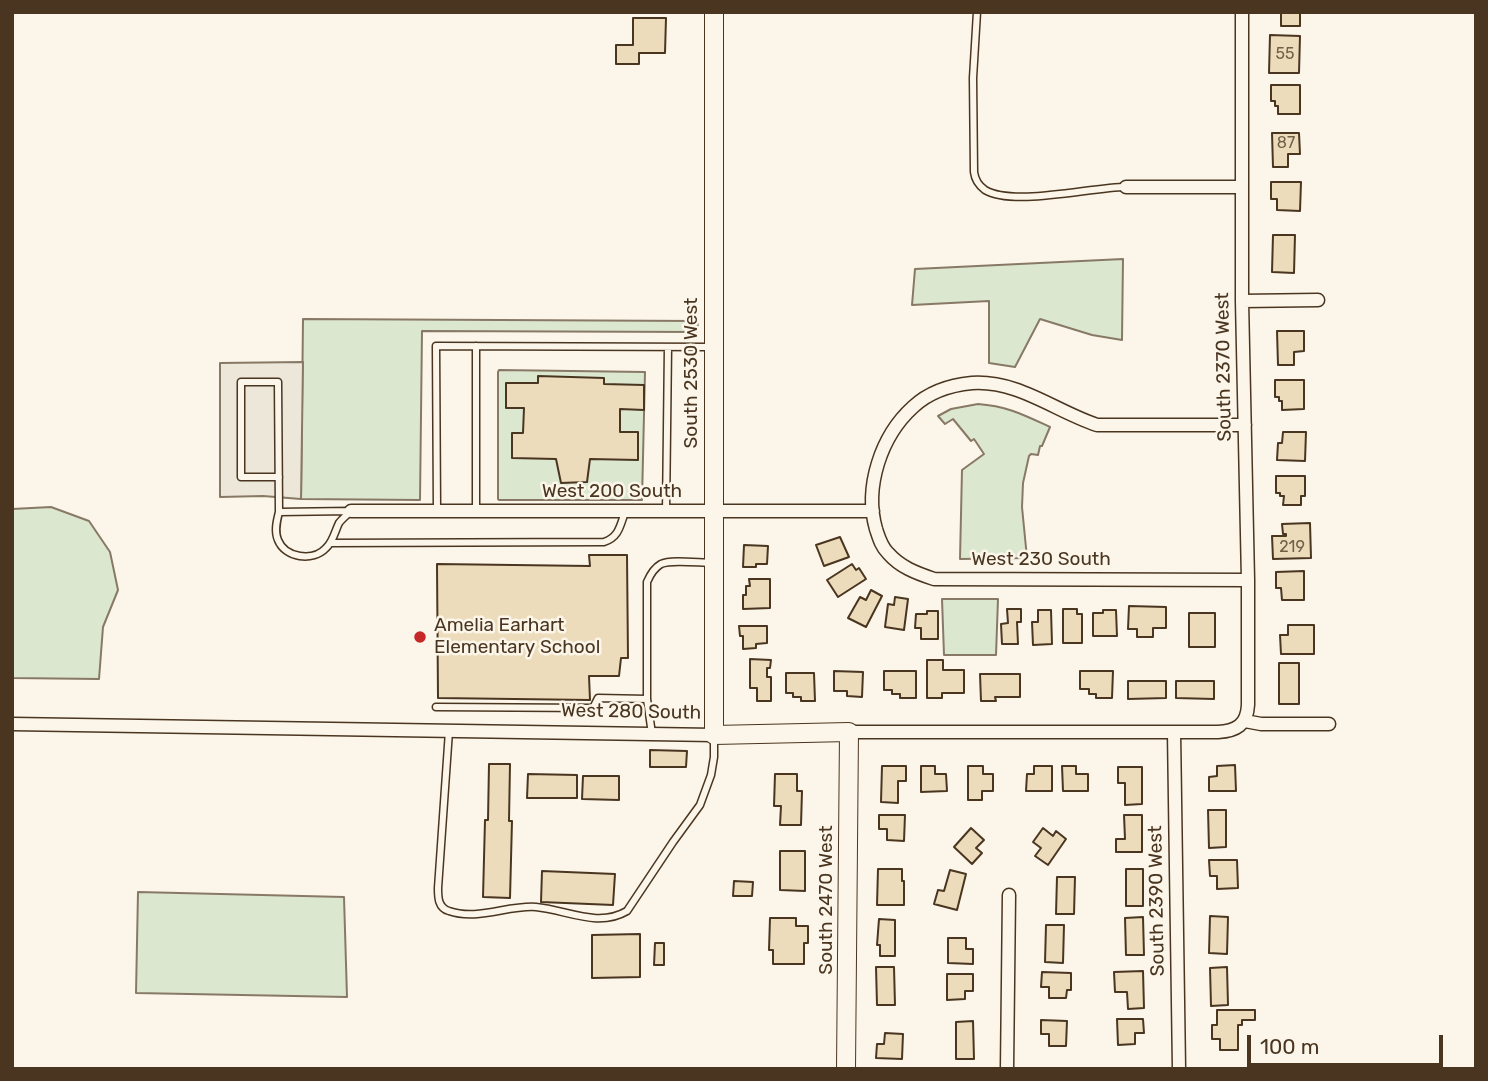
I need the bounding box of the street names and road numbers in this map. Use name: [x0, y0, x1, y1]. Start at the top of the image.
street label: South 2370 West: [1211, 292, 1237, 442]
street label: South 2530 West: [681, 298, 703, 448]
street label: West 200 South: [542, 481, 682, 503]
street label: West 230 South: [971, 549, 1111, 571]
street label: West 280 South: [561, 699, 701, 725]
street label: South 2470 West: [816, 825, 838, 975]
street label: South 2390 West: [1144, 825, 1170, 977]

